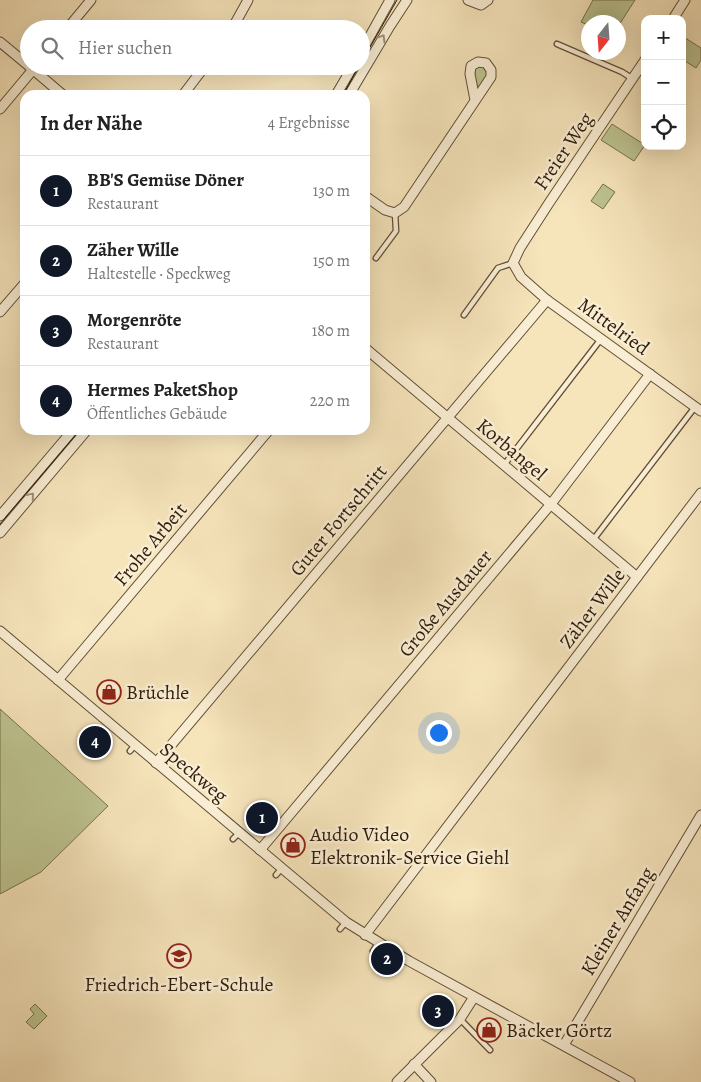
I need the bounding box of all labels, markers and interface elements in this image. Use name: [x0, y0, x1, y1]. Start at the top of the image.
north arrow: [581, 15, 626, 60]
map controls: [641, 15, 686, 150]
button: +: [641, 15, 686, 60]
search box: [20, 20, 370, 75]
icon: search: [38, 34, 66, 62]
text: Hier suchen: [78, 35, 172, 61]
one-way arrow: [376, 35, 386, 44]
button: −: [641, 60, 686, 105]
button: locate: [641, 105, 686, 150]
street label: Freier Weg: [528, 107, 599, 195]
text: In der Nähe: [40, 109, 142, 137]
text: 4 Ergebnisse: [268, 112, 350, 134]
text: BB'S Gemüse Döner: [87, 167, 244, 193]
text: 1: [53, 180, 59, 202]
text: 130 m: [313, 180, 350, 202]
text: Restaurant: [87, 193, 159, 215]
text: Zäher Wille: [87, 237, 179, 263]
text: 2: [52, 250, 60, 272]
text: 150 m: [313, 250, 350, 272]
text: Haltestelle · Speckweg: [87, 263, 231, 285]
street label: Mittelried: [572, 291, 655, 362]
text: Morgenröte: [87, 307, 182, 333]
text: 3: [53, 320, 59, 342]
text: 180 m: [312, 320, 350, 342]
text: Restaurant: [87, 333, 159, 355]
text: Hermes PaketShop: [87, 377, 238, 403]
text: 4: [52, 390, 60, 412]
text: 220 m: [310, 390, 350, 412]
text: Öffentliches Gebäude: [87, 403, 227, 425]
street label: Korbangel: [471, 412, 553, 487]
street label: Guter Fortschritt: [284, 458, 393, 582]
one-way arrow: [26, 493, 35, 502]
street label: Frohe Arbeit: [108, 497, 193, 592]
street label: Große Ausdauer: [392, 544, 499, 663]
street label: Zäher Wille: [553, 563, 632, 654]
shop icon: Brüchle: [96, 679, 122, 705]
place label: Brüchle: [126, 679, 189, 706]
your location: [426, 720, 452, 746]
pin: 4: [79, 723, 111, 761]
street label: Speckweg: [154, 736, 233, 809]
pin: 1: [246, 799, 278, 837]
place label: Audio Video Elektronik-Service Giehl: [309, 821, 509, 871]
shop icon: Audio Video Elektronik-Service Giehl: [280, 832, 306, 858]
street label: Kleiner Anfang: [574, 862, 661, 981]
pin: 2: [371, 940, 403, 978]
school or university icon: Friedrich-Ebert-Schule: [166, 943, 192, 969]
place label: Friedrich-Ebert-Schule: [84, 971, 274, 998]
pin: 3: [422, 992, 454, 1030]
shop icon: Bäcker Görtz: [476, 1017, 502, 1043]
place label: Bäcker Görtz: [506, 1017, 612, 1044]

